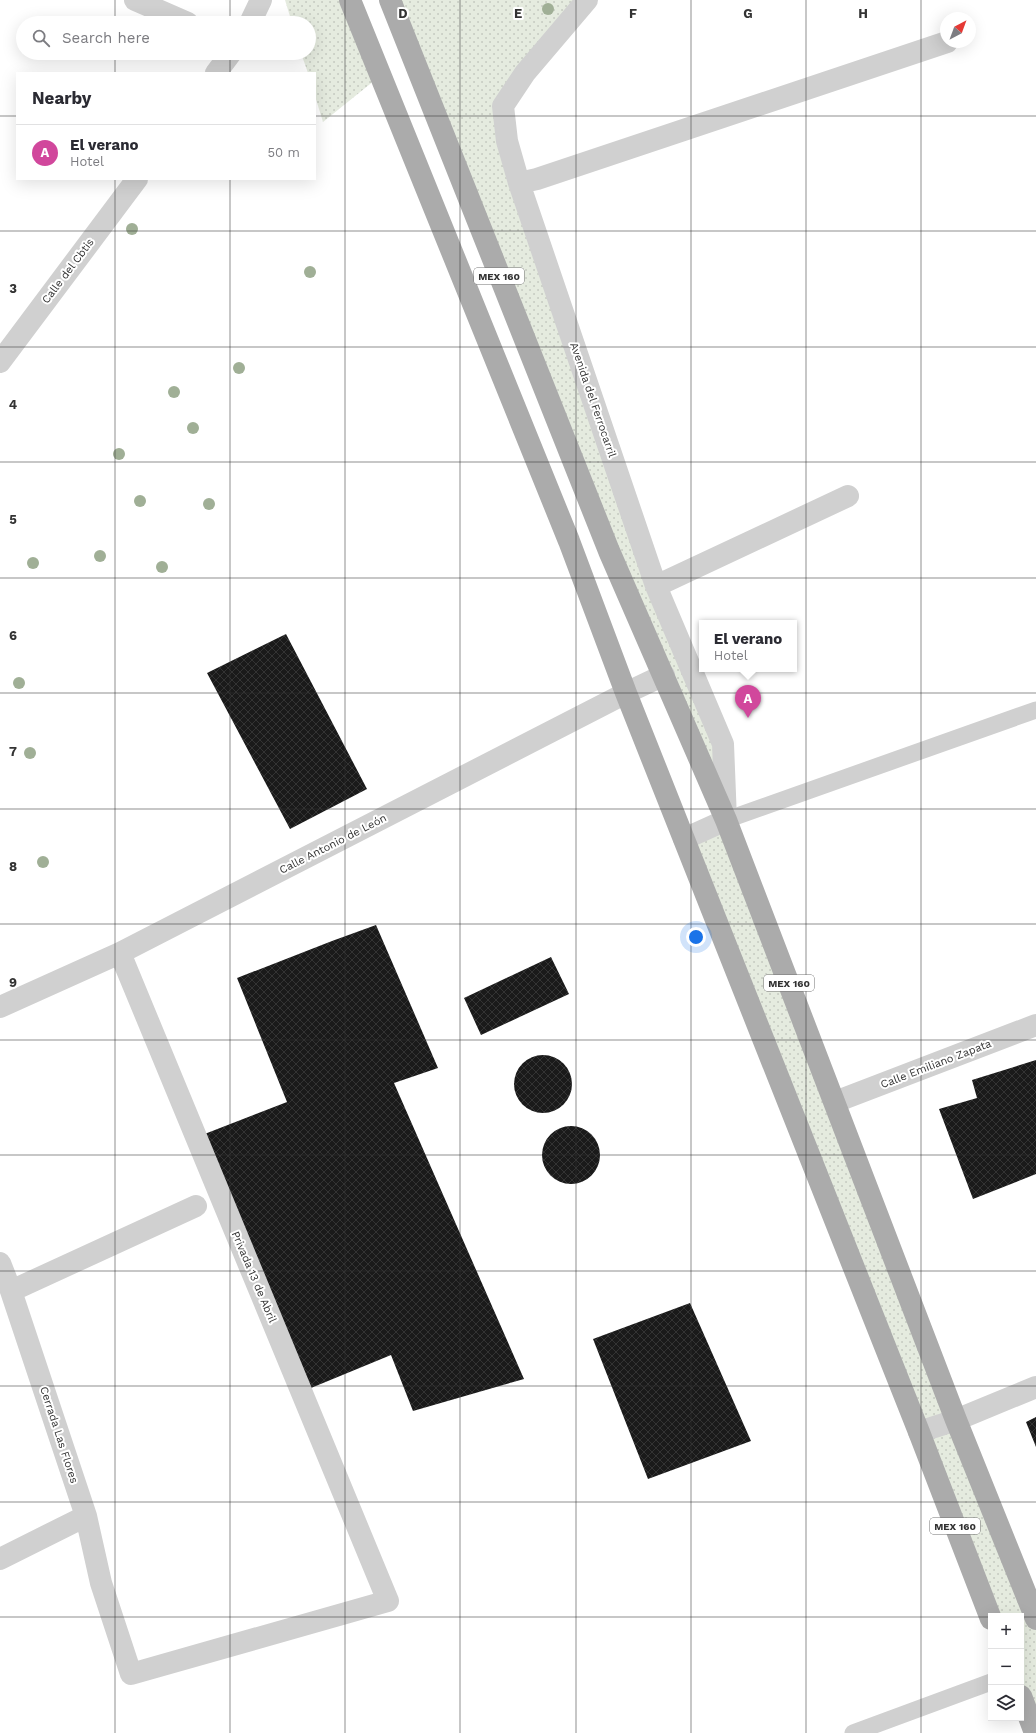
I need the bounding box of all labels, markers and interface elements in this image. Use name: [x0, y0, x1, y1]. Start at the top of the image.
text: D: [398, 6, 408, 21]
text: E: [514, 6, 522, 21]
text: F: [629, 6, 637, 21]
text: G: [743, 6, 753, 21]
text: H: [858, 6, 868, 21]
north arrow: [940, 12, 976, 48]
search box: [16, 16, 316, 60]
icon: search: [30, 27, 52, 49]
text: Search here: [62, 29, 150, 47]
text: Nearby: [32, 88, 91, 108]
text: El verano: [70, 136, 138, 154]
text: A: [41, 145, 49, 160]
text: 50 m: [268, 145, 300, 160]
text: Hotel: [70, 154, 104, 169]
street label: Calle del Cbtis: [39, 236, 97, 306]
road number: MEX 160: [474, 268, 524, 284]
text: 3: [9, 281, 17, 296]
street label: Avenida del Ferrocarril: [567, 341, 619, 460]
text: 4: [9, 397, 18, 412]
text: 5: [9, 512, 17, 527]
popup: [699, 620, 797, 672]
text: 6: [9, 628, 17, 643]
text: El verano: [714, 630, 782, 648]
text: Hotel: [714, 648, 748, 663]
pin: A: [735, 685, 761, 718]
text: 7: [9, 744, 17, 759]
street label: Calle Antonio de León: [277, 811, 389, 877]
text: 8: [9, 859, 17, 874]
your location: [686, 927, 706, 947]
text: 9: [9, 975, 17, 990]
road number: MEX 160: [764, 975, 814, 991]
street label: Calle Emiliano Zapata: [879, 1037, 993, 1091]
street label: Privada 13 de Abril: [229, 1229, 279, 1325]
street label: Cerrada Las Flores: [37, 1385, 81, 1485]
road number: MEX 160: [930, 1518, 980, 1534]
map controls: [988, 1613, 1024, 1721]
button: +: [988, 1613, 1024, 1649]
button: −: [988, 1649, 1024, 1685]
button: layers: [988, 1685, 1024, 1721]

